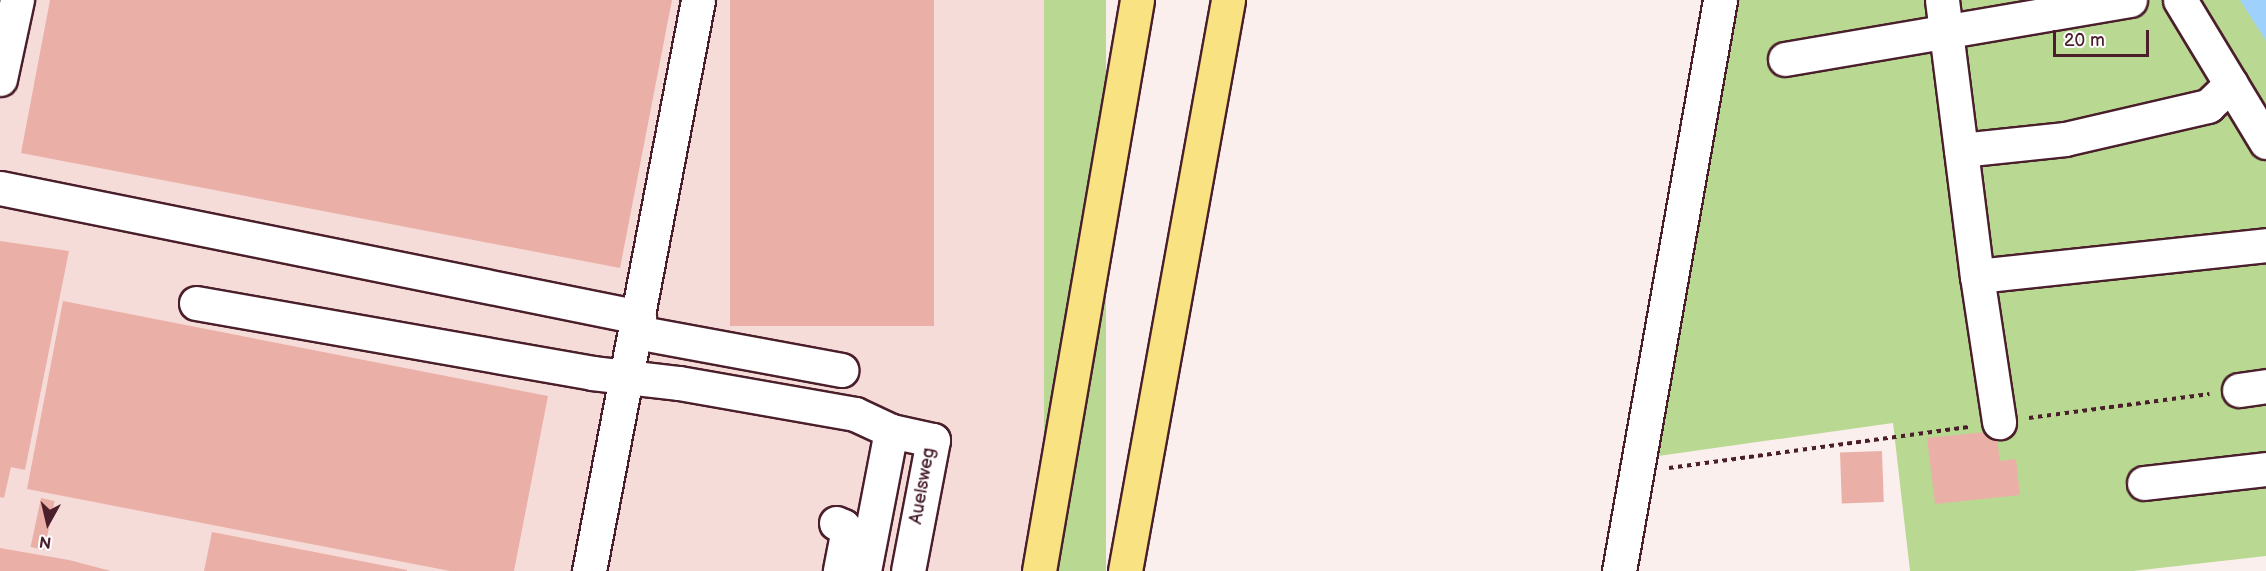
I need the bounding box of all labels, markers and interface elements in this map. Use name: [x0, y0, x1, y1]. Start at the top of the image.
scale bar: [2056, 18, 2152, 56]
text: 20 m: [2064, 30, 2105, 51]
street label: Auelsweg: [906, 446, 940, 526]
north arrow: [18, 493, 78, 553]
text: N: [38, 531, 53, 552]

